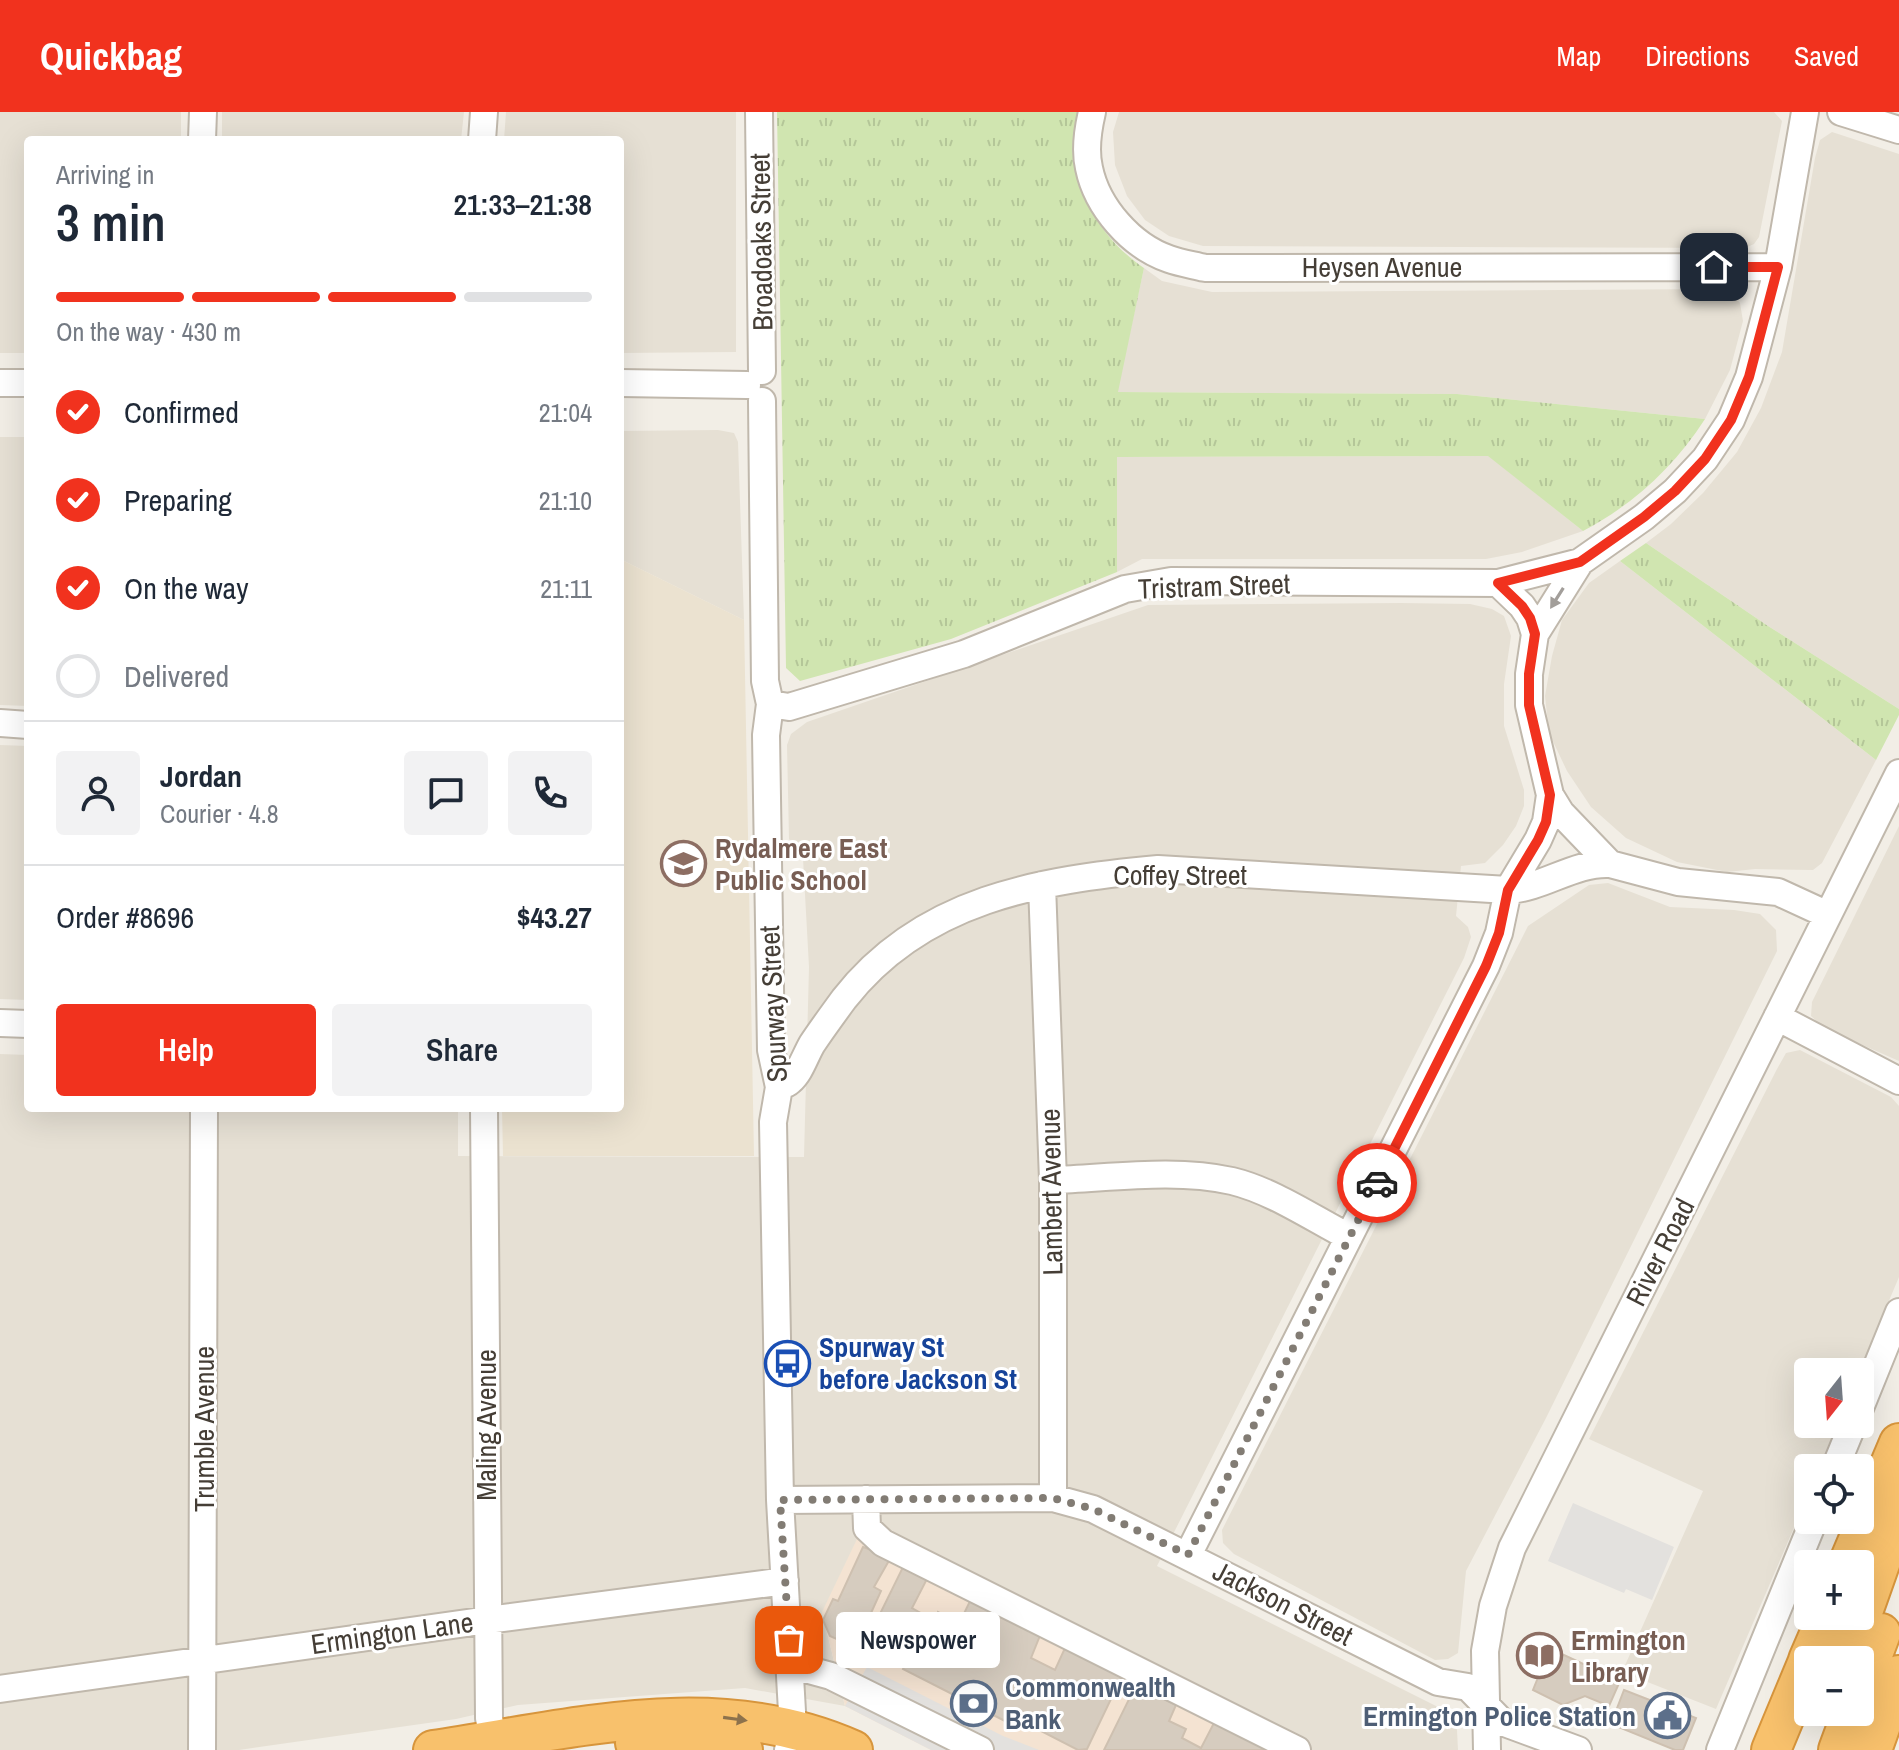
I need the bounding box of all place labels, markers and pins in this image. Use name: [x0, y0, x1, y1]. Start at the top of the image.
pin: [1680, 233, 1748, 301]
place label: Rydalmere East Public School: [715, 829, 888, 899]
school or university icon: Rydalmere East Public School: [660, 840, 708, 888]
place label: Spurway St before Jackson St: [819, 1328, 1017, 1398]
bus stop icon: Spurway St before Jackson St: [764, 1339, 812, 1387]
pin: [755, 1606, 823, 1674]
callout: Newspower: [837, 1612, 1001, 1668]
place label: Ermington Library: [1571, 1621, 1686, 1691]
library icon: Ermington Library: [1516, 1632, 1564, 1680]
place label: Commonwealth Bank: [1005, 1668, 1176, 1738]
bank icon: Commonwealth Bank: [950, 1679, 998, 1727]
public building icon: Ermington Police Station: [1643, 1692, 1691, 1740]
place label: Ermington Police Station: [1363, 1697, 1636, 1735]

